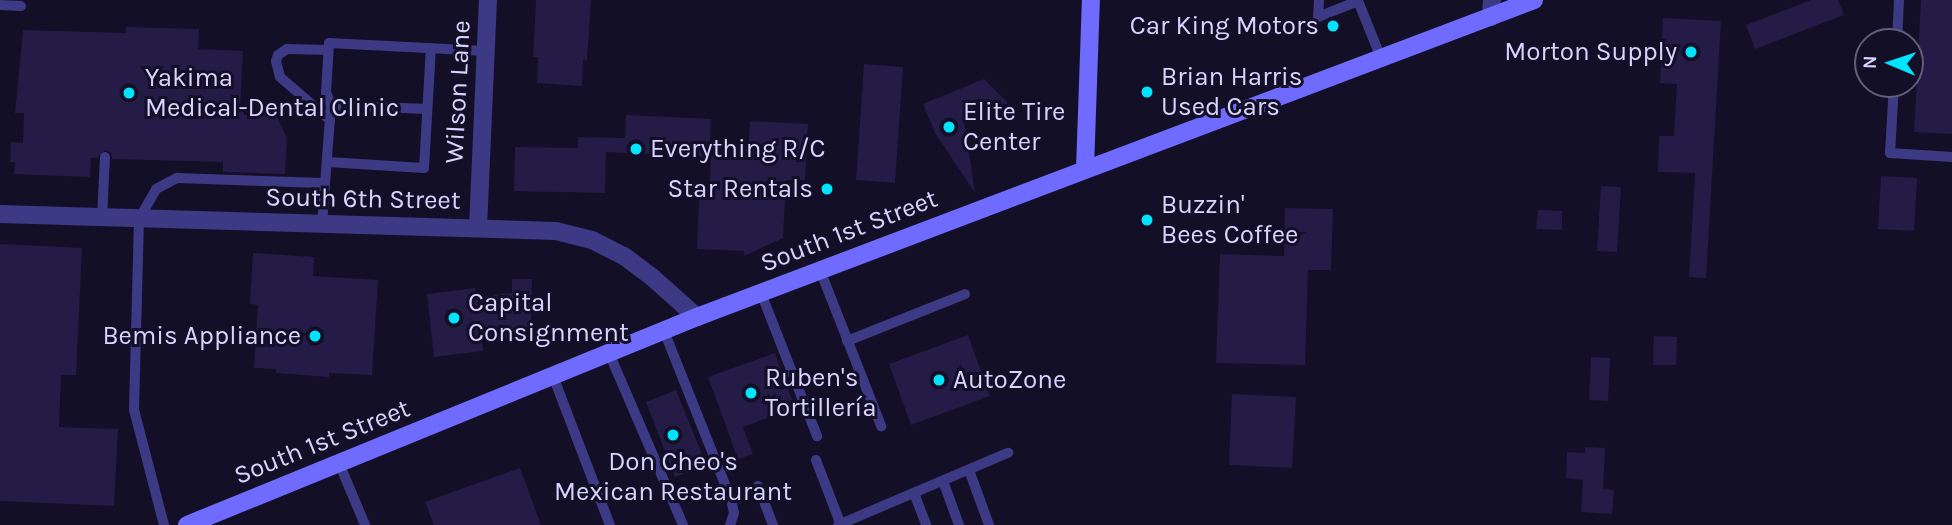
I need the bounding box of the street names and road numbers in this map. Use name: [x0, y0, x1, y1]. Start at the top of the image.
street label: Wilson Lane: [439, 20, 477, 164]
street label: South 6th Street: [265, 182, 461, 216]
street label: South 1st Street: [756, 183, 942, 279]
street label: South 1st Street: [230, 393, 414, 491]

